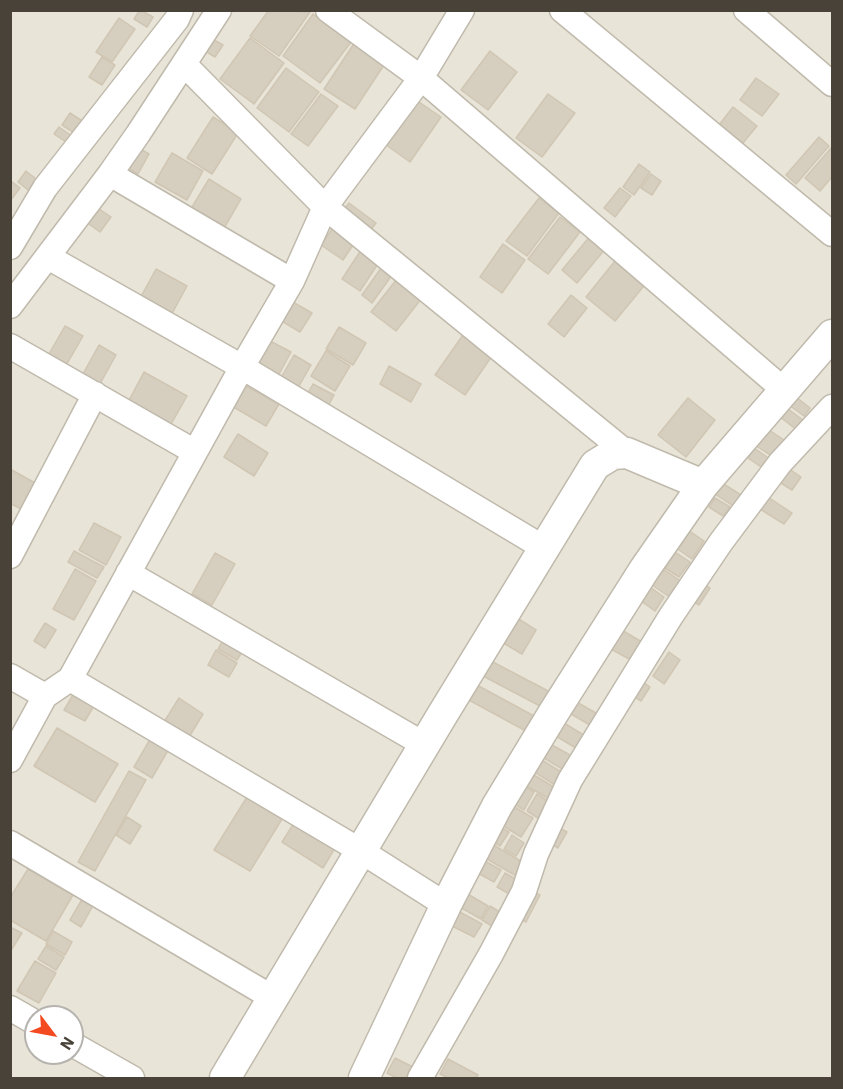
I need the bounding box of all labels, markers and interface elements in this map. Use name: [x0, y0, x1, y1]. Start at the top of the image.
north arrow: [24, 1005, 84, 1065]
text: N: [56, 1033, 79, 1054]

